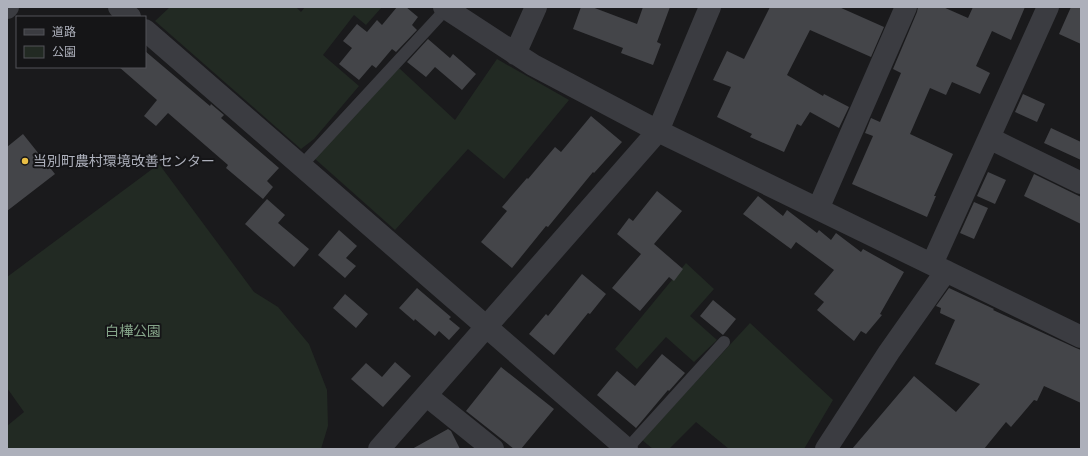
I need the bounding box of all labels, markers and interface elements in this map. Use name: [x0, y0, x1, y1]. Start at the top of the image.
legend: [16, 16, 146, 68]
text: 道路: [52, 25, 76, 39]
text: 公園: [52, 45, 76, 59]
place label: 当別町農村環境改善センター: [33, 153, 215, 169]
marker: 当別町農村環境改善センター: [20, 156, 30, 166]
park label: 白樺公園: [105, 323, 161, 339]

